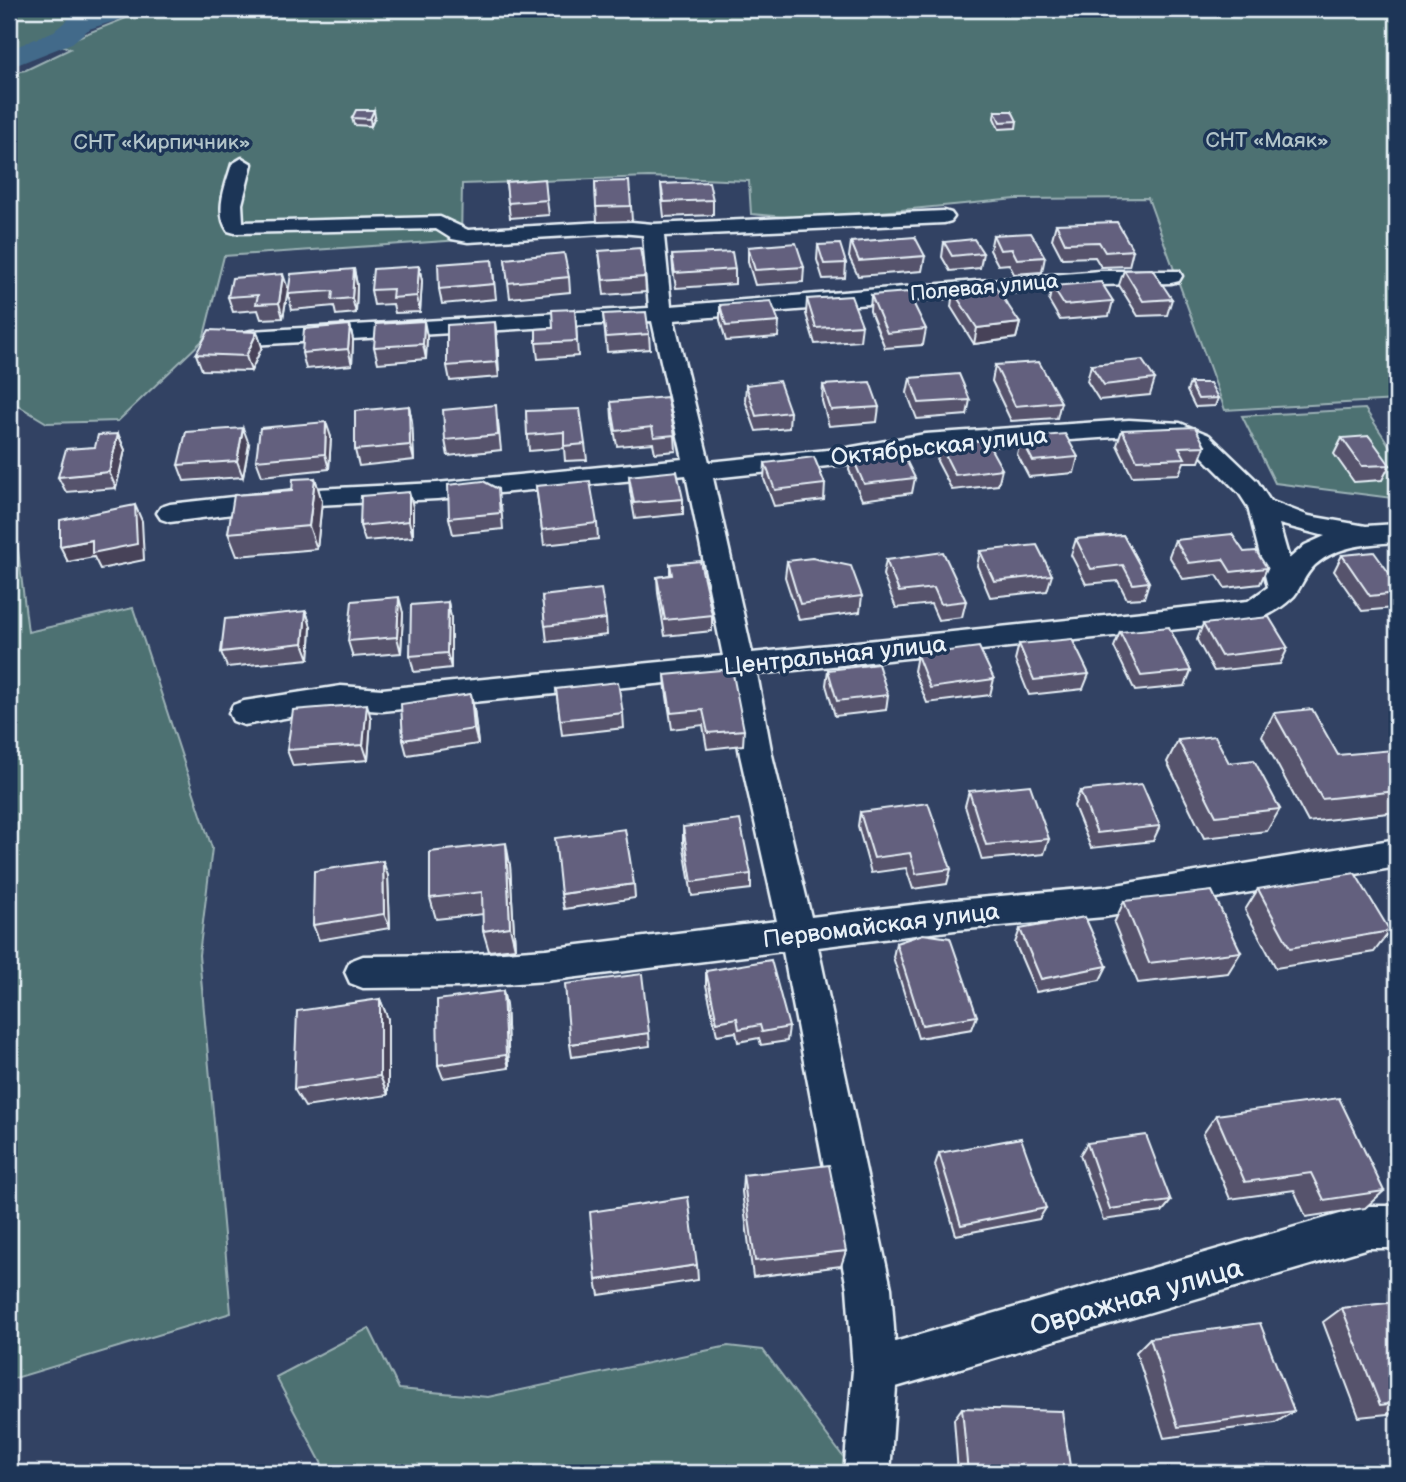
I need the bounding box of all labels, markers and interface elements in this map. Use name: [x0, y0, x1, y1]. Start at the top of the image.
park label: СНТ «Маяк»: [1205, 128, 1329, 153]
park label: СНТ «Кирпичник»: [73, 130, 251, 155]
street label: Полевая улица: [909, 269, 1060, 306]
street label: Октябрьская улица: [829, 421, 1049, 472]
street label: Центральная улица: [722, 629, 948, 682]
street label: Первомайская улица: [761, 897, 1001, 954]
street label: Овражная улица: [1026, 1251, 1247, 1344]

